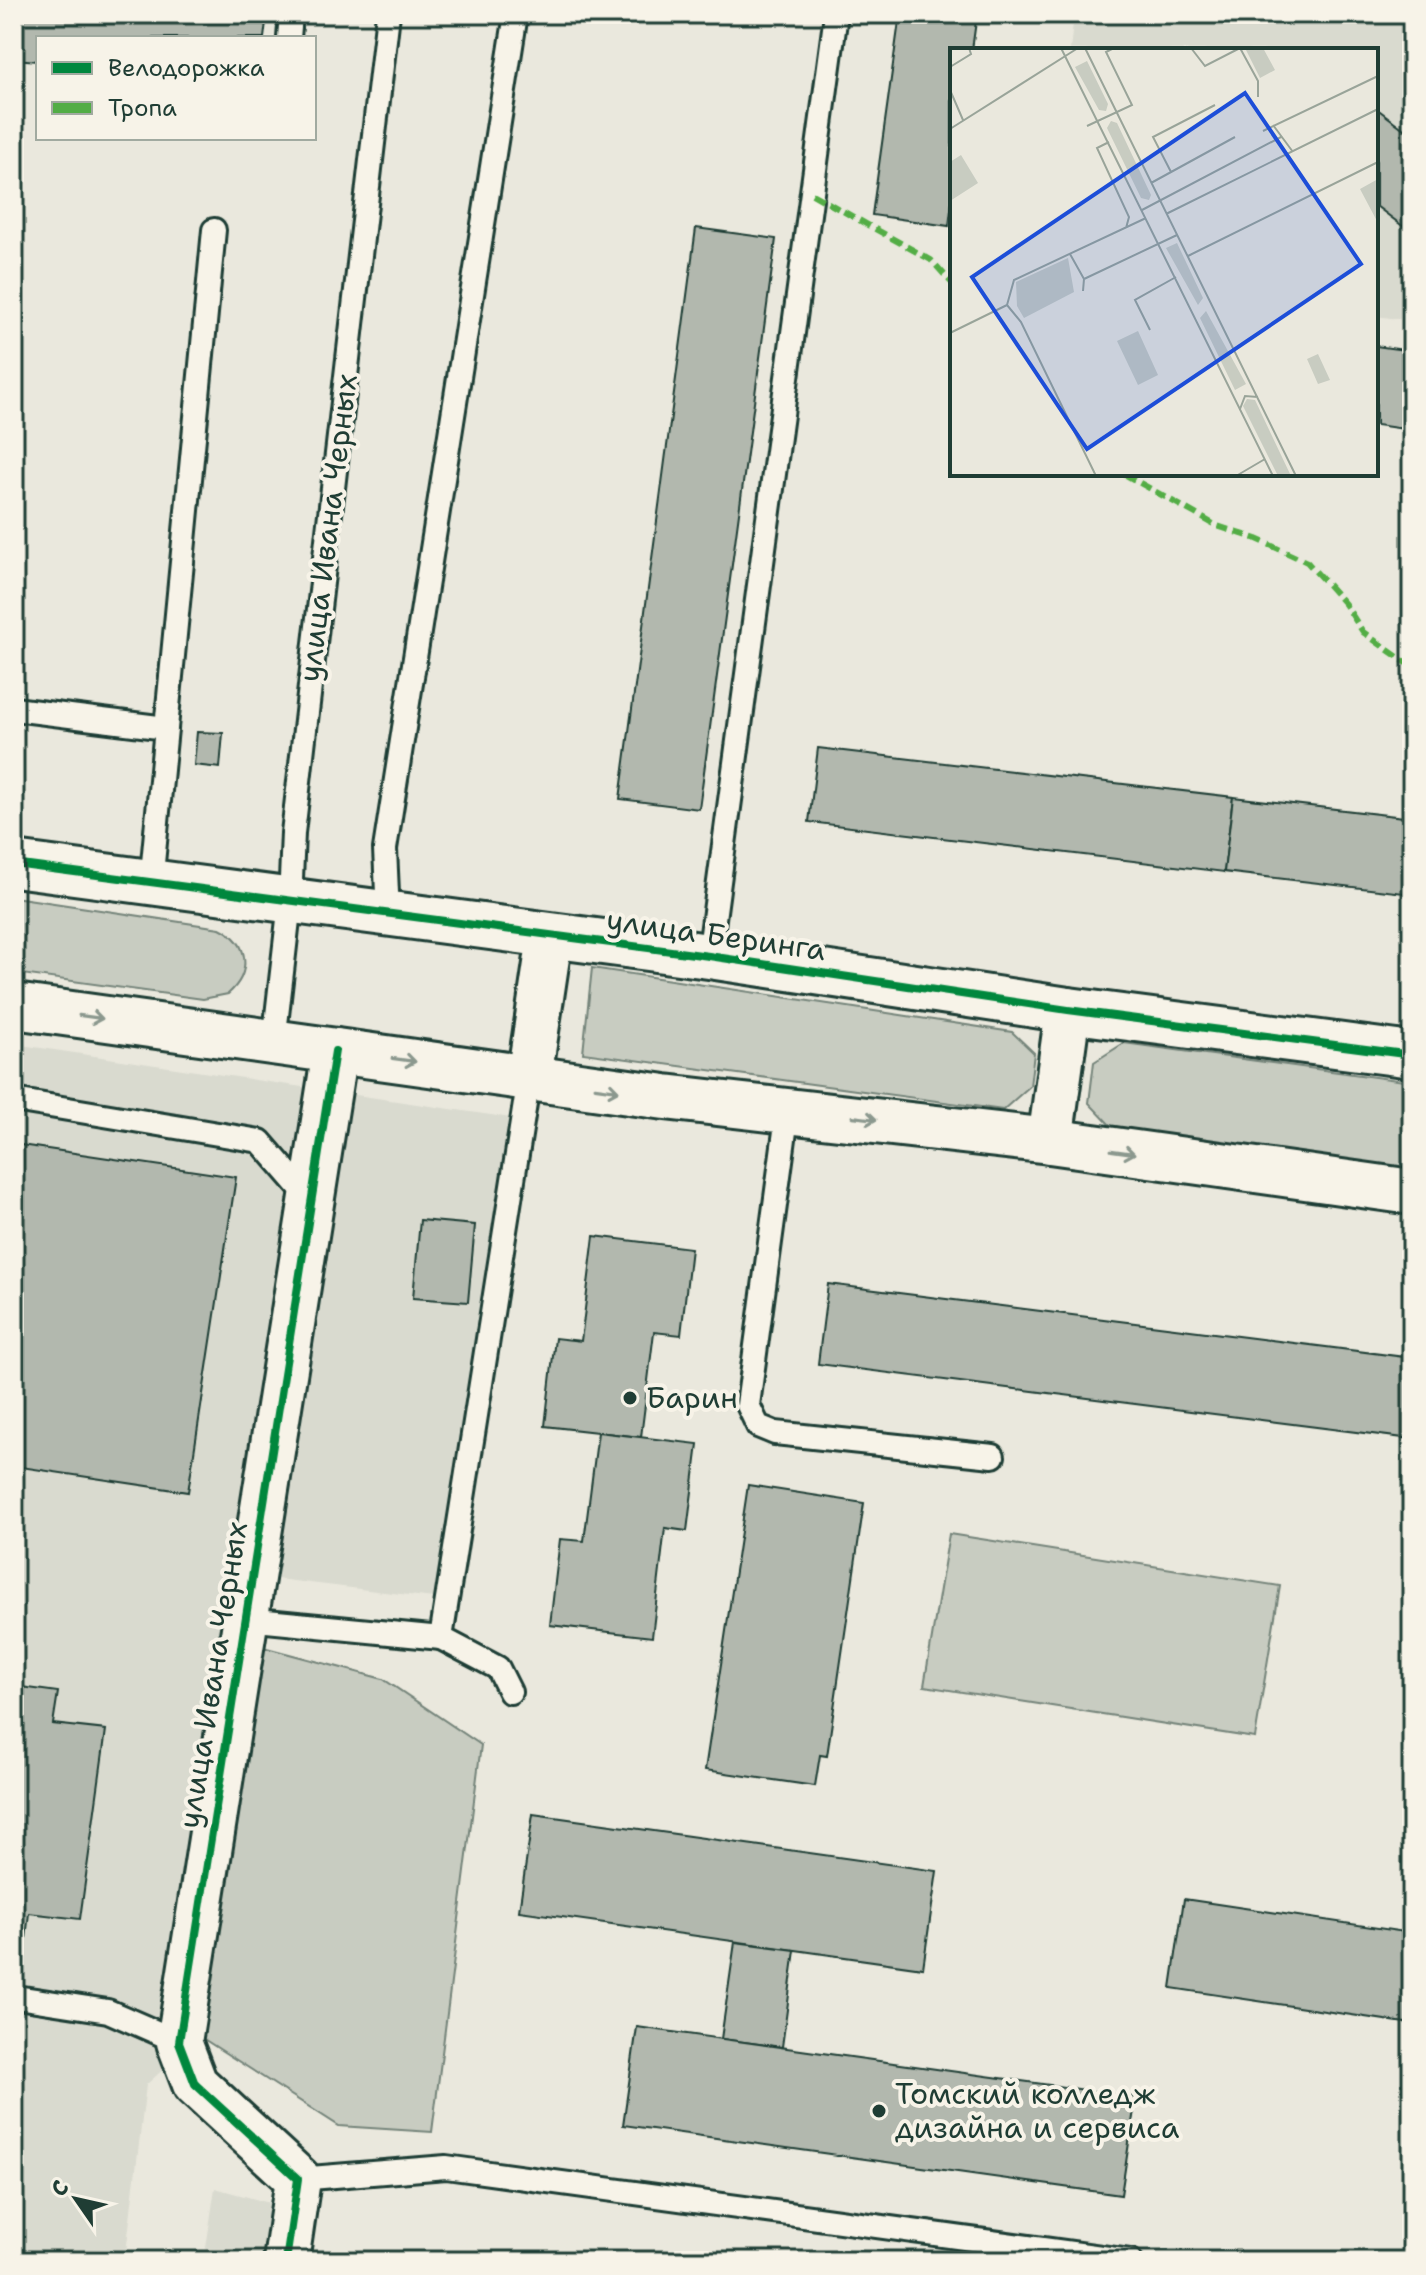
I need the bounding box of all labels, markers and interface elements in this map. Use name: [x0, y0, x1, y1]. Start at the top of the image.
legend: [36, 36, 316, 140]
inset map: [950, 48, 1378, 476]
text: Велодорожка: [108, 52, 265, 84]
text: Тропа: [108, 92, 177, 124]
street label: улица Ивана Черных: [288, 372, 367, 684]
street label: улица Беринга: [604, 899, 829, 970]
one-way arrow: [78, 1010, 103, 1025]
one-way arrow: [391, 1053, 416, 1068]
one-way arrow: [593, 1081, 619, 1096]
one-way arrow: [851, 1111, 878, 1126]
one-way arrow: [1109, 1144, 1136, 1159]
place label: Барин: [646, 1377, 738, 1418]
marker: Барин: [621, 1389, 639, 1407]
street label: улица Ивана Черных: [168, 1519, 257, 1831]
place label: Томский колледж дизайна и сервиса: [895, 2073, 1180, 2148]
marker: Томский колледж дизайна и сервиса: [870, 2102, 888, 2120]
north arrow: [36, 2159, 116, 2239]
text: С: [44, 2174, 76, 2202]

